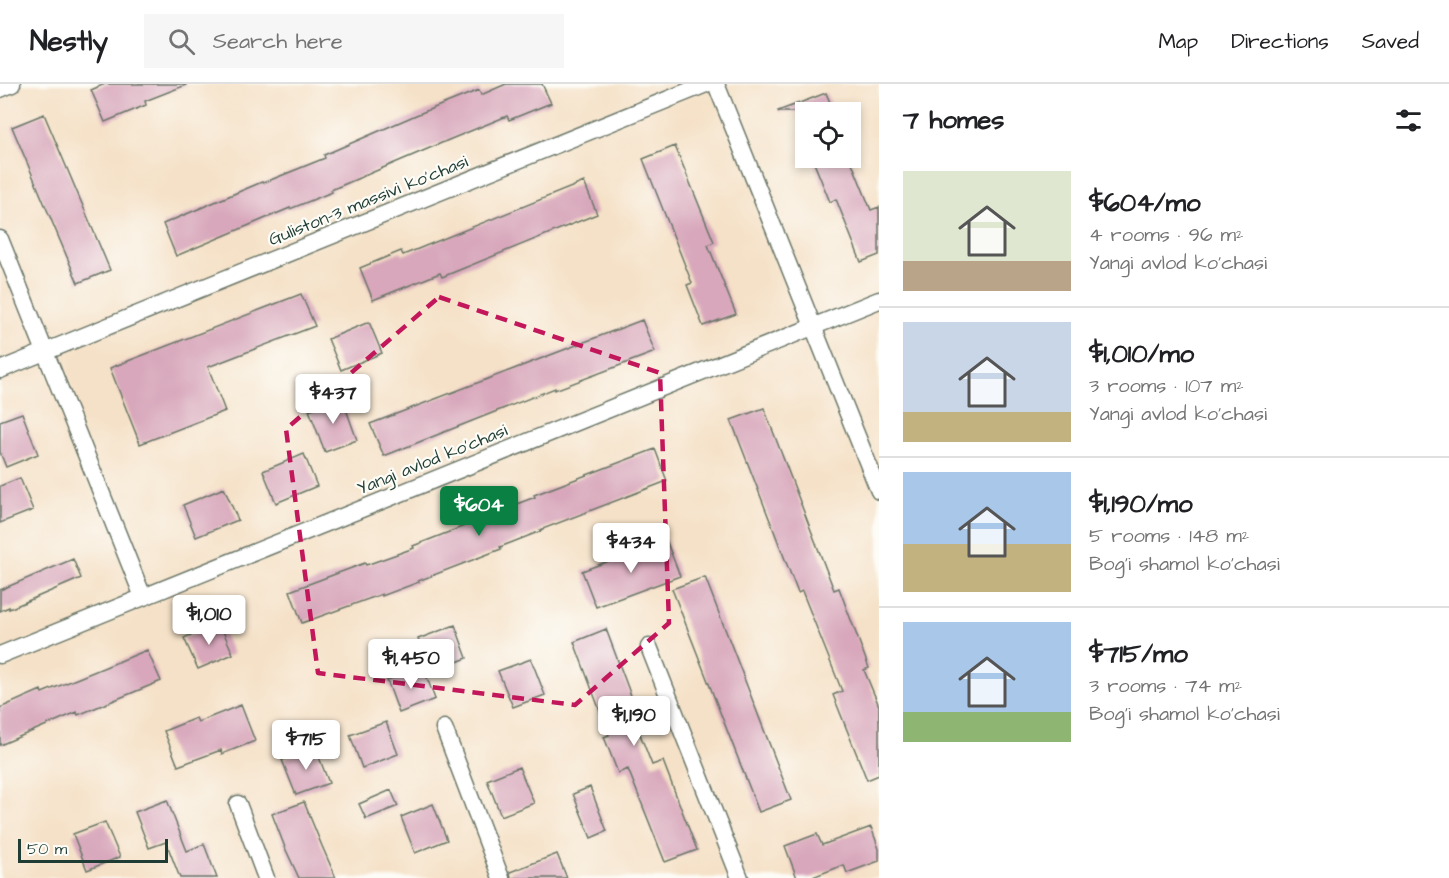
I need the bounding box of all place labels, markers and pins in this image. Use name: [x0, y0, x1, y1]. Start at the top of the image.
pin: $437: [297, 374, 369, 425]
pin: $604: [443, 486, 515, 537]
pin: $434: [595, 523, 667, 574]
pin: $1,010: [160, 595, 258, 646]
pin: $1,450: [362, 639, 460, 690]
pin: $1,190: [585, 696, 683, 747]
pin: $715: [270, 720, 342, 771]

